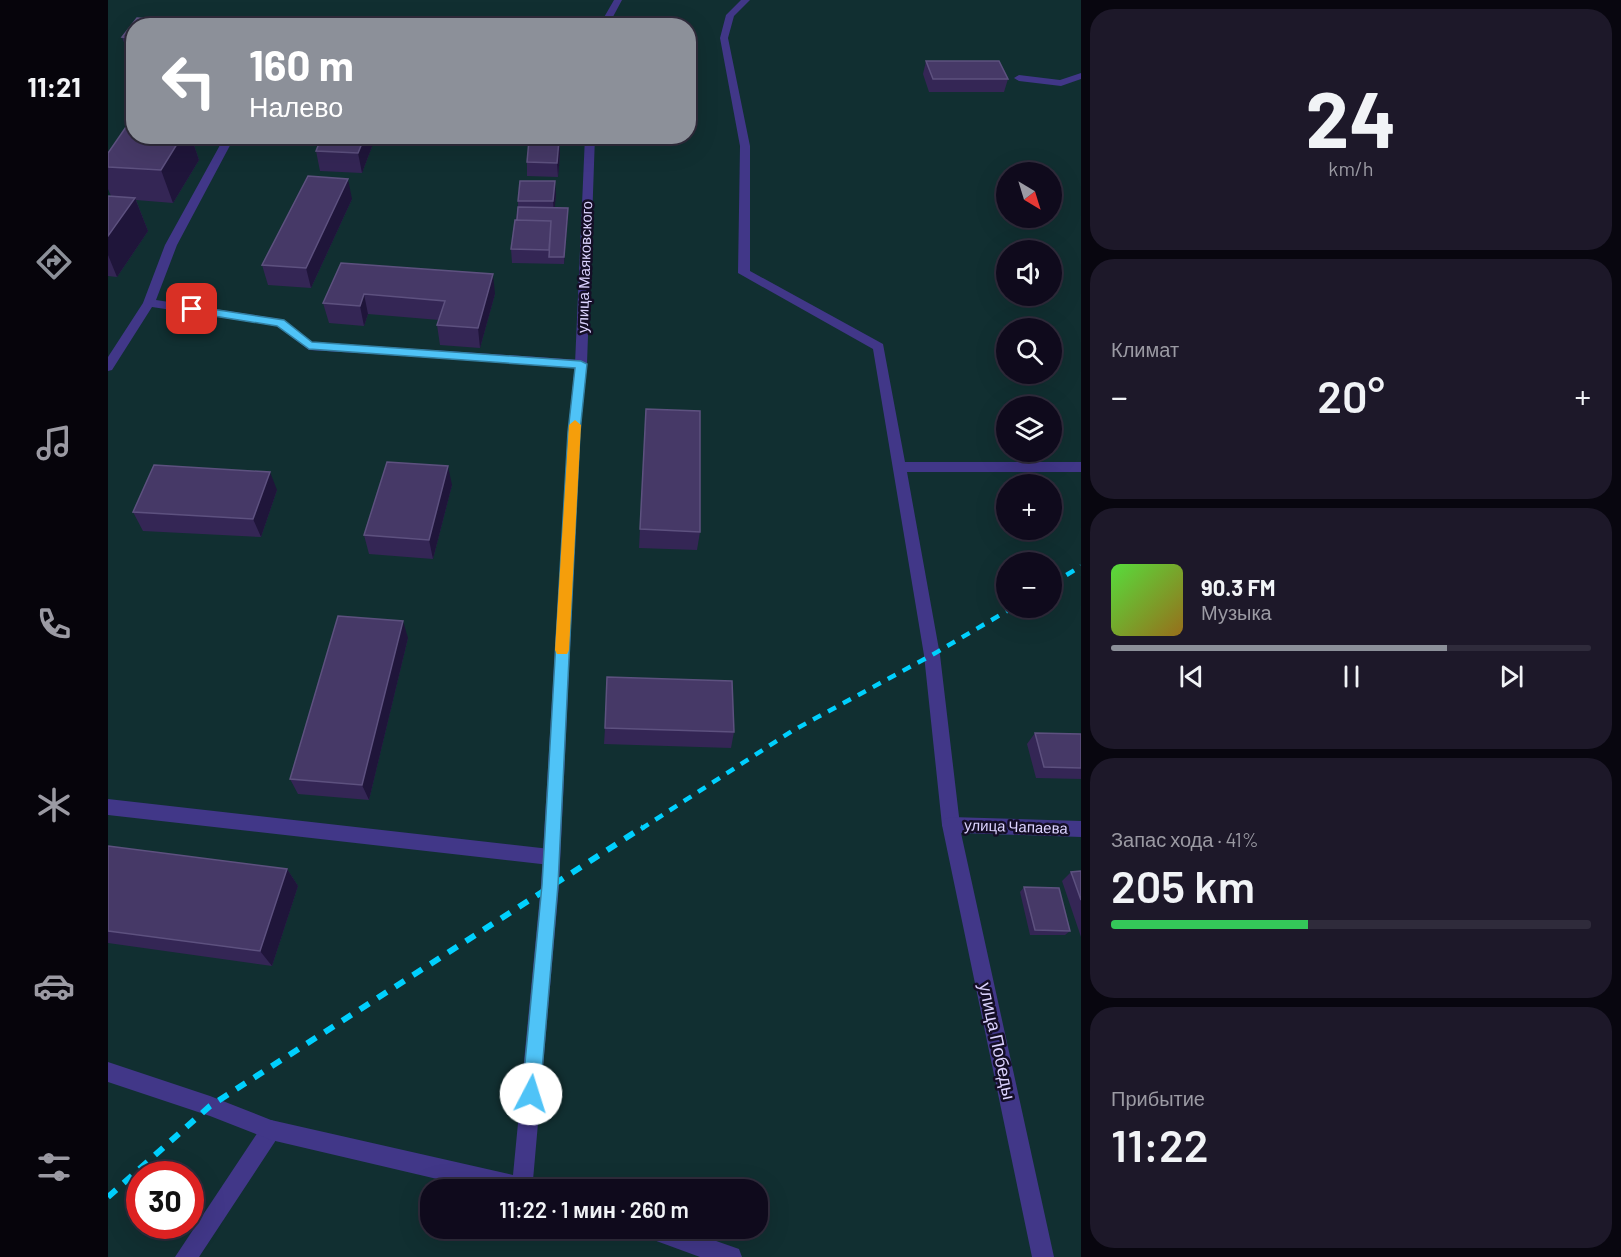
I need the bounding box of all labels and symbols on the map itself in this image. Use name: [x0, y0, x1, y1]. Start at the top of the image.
north arrow: [996, 162, 1062, 228]
street label: улица Маяковского: [573, 201, 595, 333]
pin: [166, 283, 217, 334]
street label: улица Чапаева: [964, 815, 1069, 837]
street label: улица Победы: [975, 980, 1021, 1101]
position arrow: [499, 1062, 563, 1126]
speed limit sign: 30: [126, 1161, 204, 1239]

